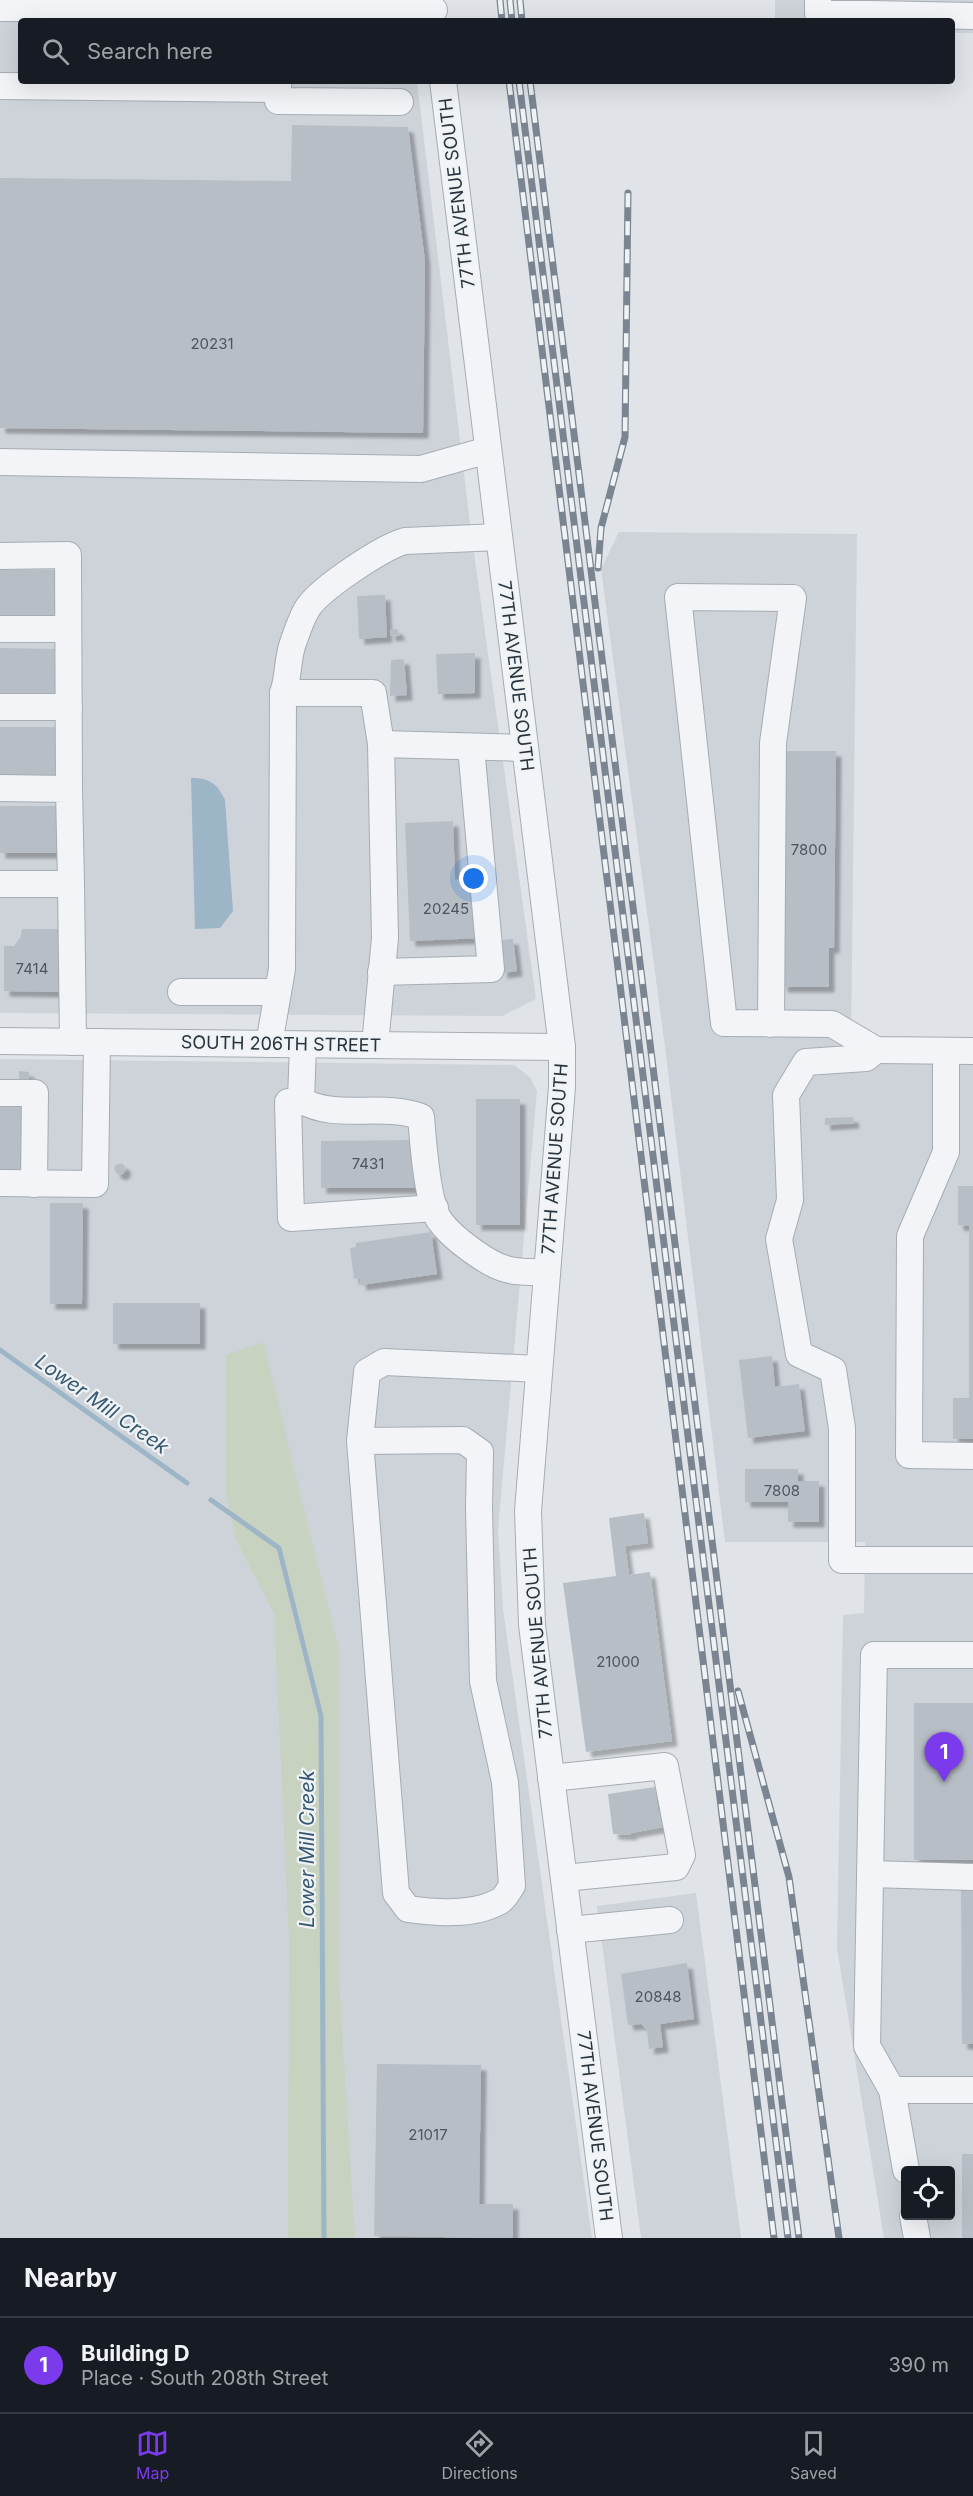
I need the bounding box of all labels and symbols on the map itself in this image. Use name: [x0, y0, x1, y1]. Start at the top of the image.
street label: 77TH AVENUE SOUTH: [434, 97, 479, 290]
house number: 20231: [190, 334, 234, 353]
street label: 77TH AVENUE SOUTH: [494, 579, 539, 772]
house number: 7800: [791, 840, 827, 859]
your location: [459, 864, 488, 893]
house number: 20245: [423, 899, 469, 918]
house number: 7414: [16, 959, 48, 978]
street label: SOUTH 206TH STREET: [181, 1031, 381, 1056]
street label: 77TH AVENUE SOUTH: [537, 1063, 572, 1255]
house number: 7431: [352, 1154, 384, 1173]
water label: Lower Mill Creek: [31, 1349, 174, 1460]
house number: 7808: [764, 1481, 800, 1500]
street label: 77TH AVENUE SOUTH: [519, 1547, 556, 1739]
house number: 21000: [596, 1652, 640, 1671]
pin: 1: [924, 1732, 964, 1782]
water label: Lower Mill Creek: [295, 1769, 319, 1928]
house number: 20848: [635, 1987, 681, 2006]
street label: 77TH AVENUE SOUTH: [573, 2029, 618, 2222]
house number: 21017: [408, 2125, 448, 2144]

